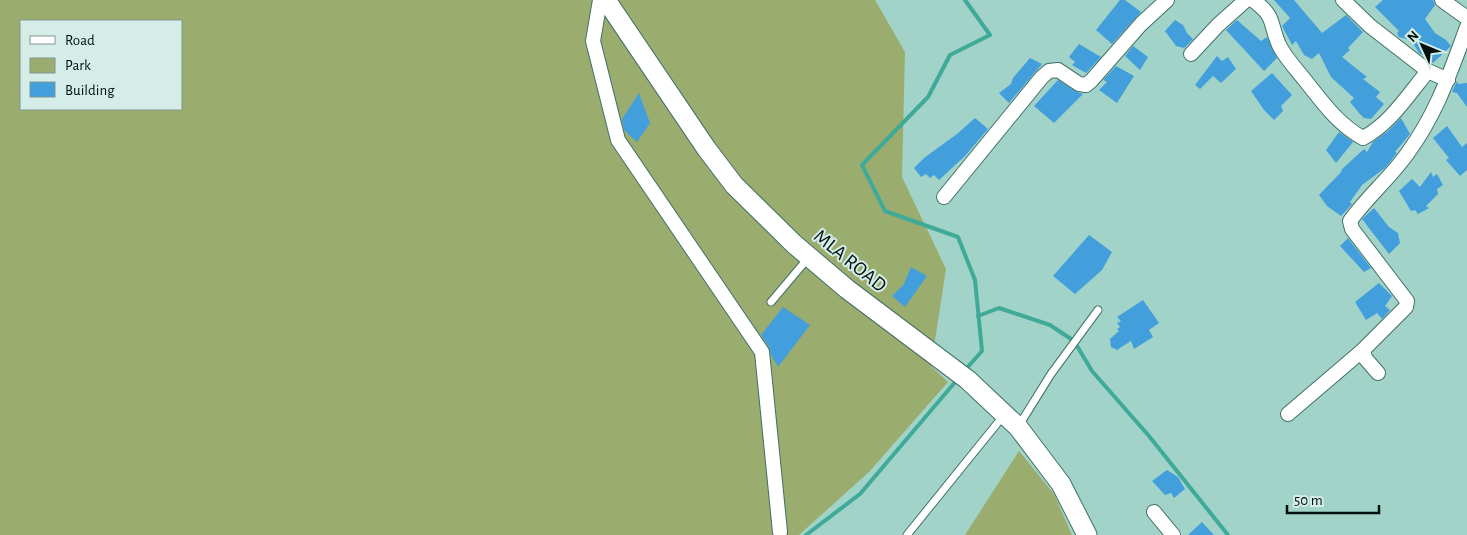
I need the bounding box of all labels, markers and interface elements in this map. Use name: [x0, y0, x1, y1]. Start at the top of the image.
legend: [20, 20, 182, 110]
north arrow: [1397, 20, 1447, 70]
text: N: [1405, 28, 1422, 45]
text: Road: [65, 33, 95, 48]
text: Park: [65, 58, 91, 73]
text: Building: [65, 83, 115, 98]
street label: MLA ROAD: [810, 226, 890, 296]
scale bar: [1287, 482, 1380, 514]
text: 50 m: [1294, 493, 1323, 508]

